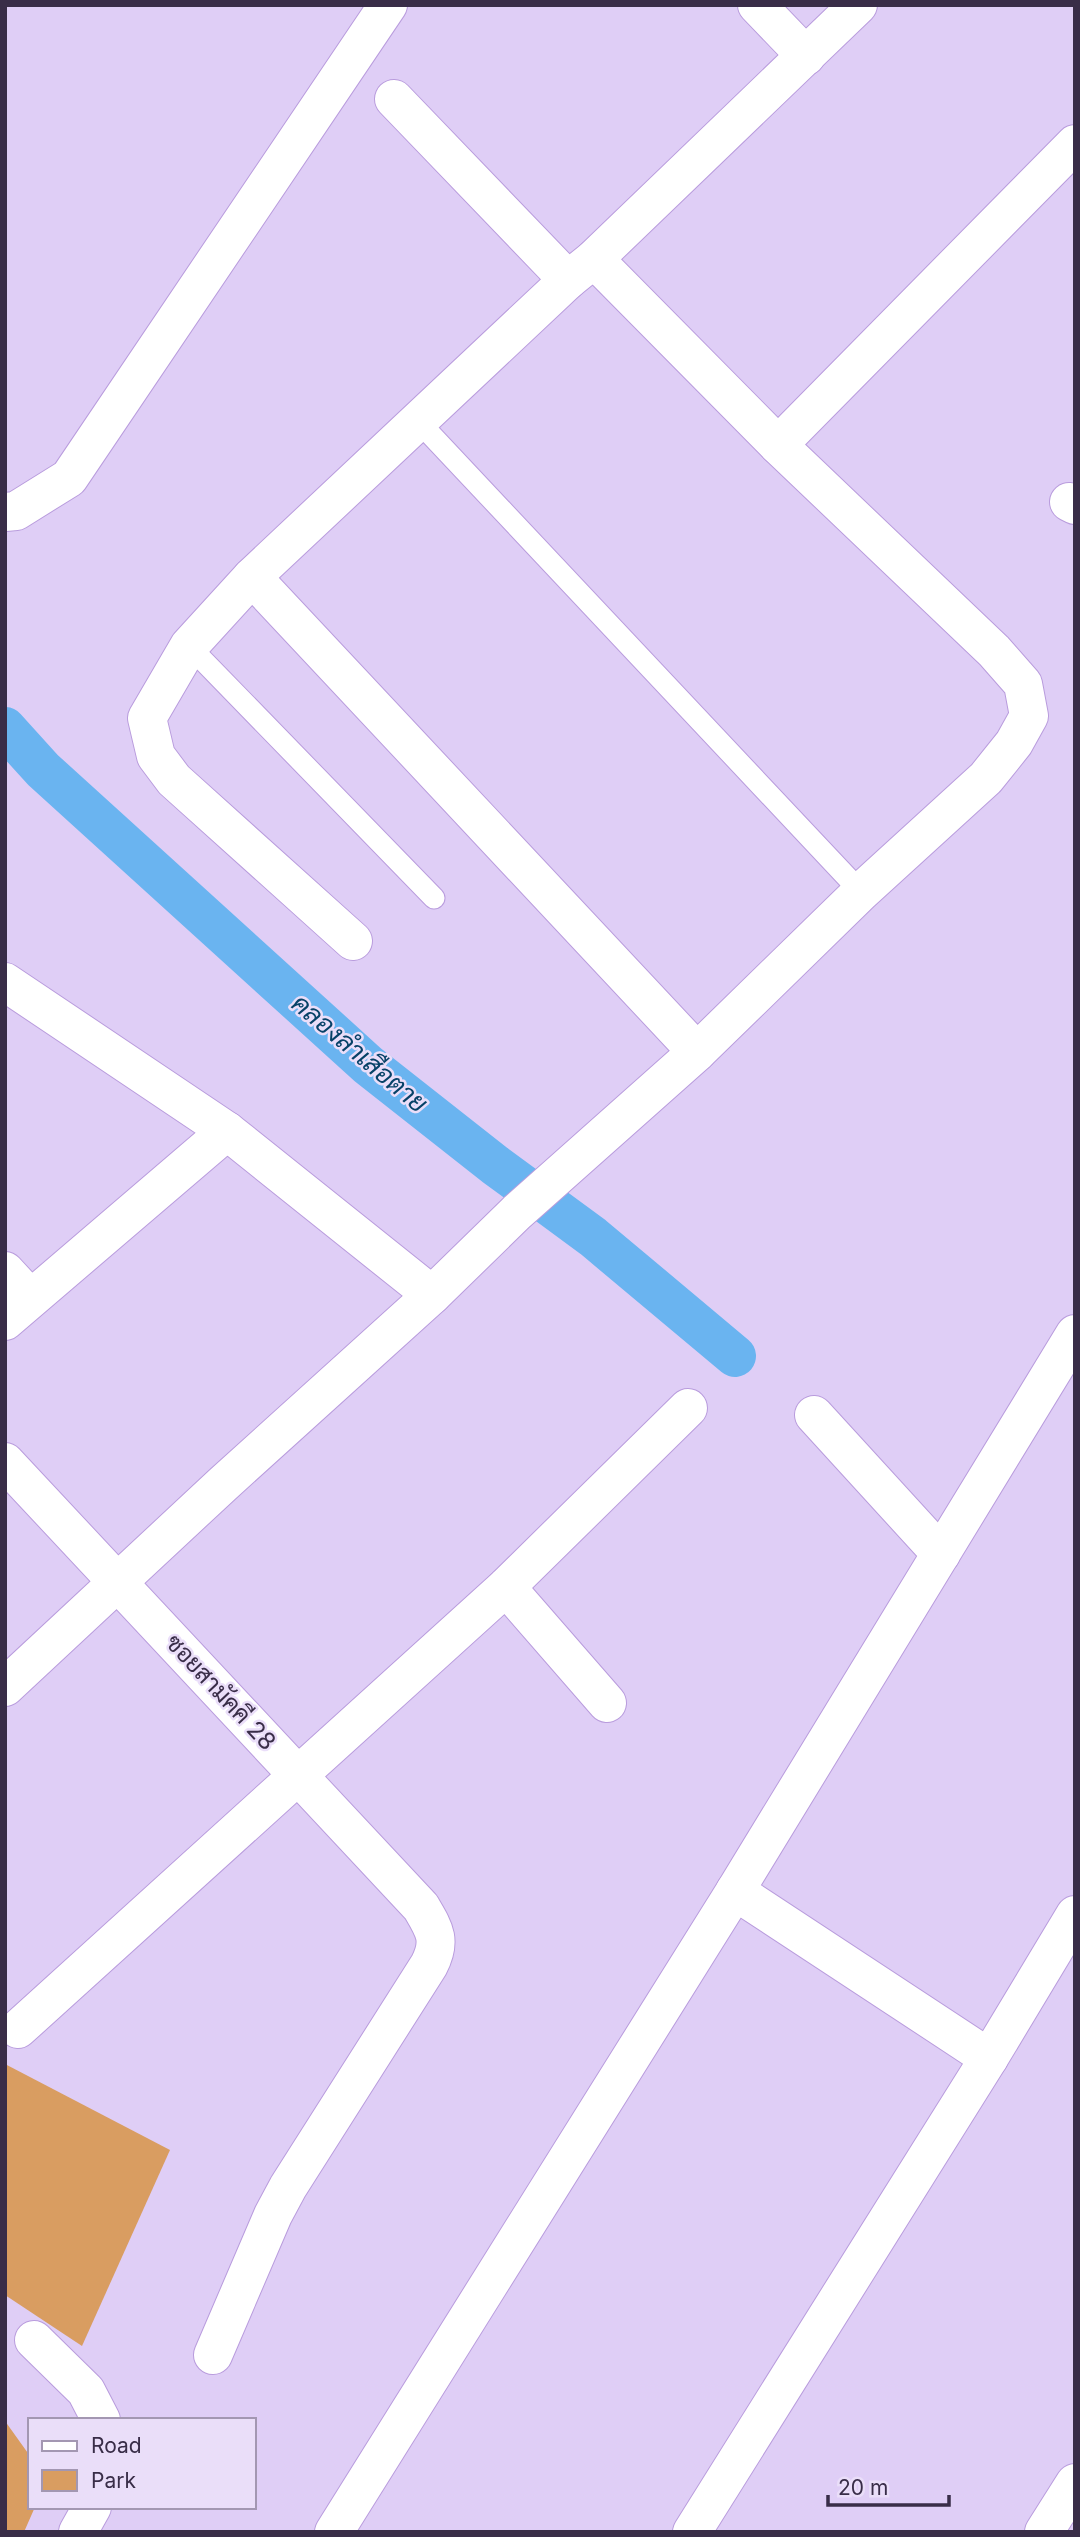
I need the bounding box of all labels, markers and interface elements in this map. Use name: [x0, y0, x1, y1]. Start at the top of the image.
water label: คลองลำเสือตาย: [286, 987, 434, 1119]
street label: ซอยสามัคคี 28: [160, 1628, 282, 1756]
legend: [28, 2418, 256, 2509]
text: Road: [91, 2433, 142, 2458]
scale bar: [828, 2464, 949, 2508]
text: Park: [91, 2468, 136, 2493]
text: 20 m: [838, 2475, 888, 2500]

